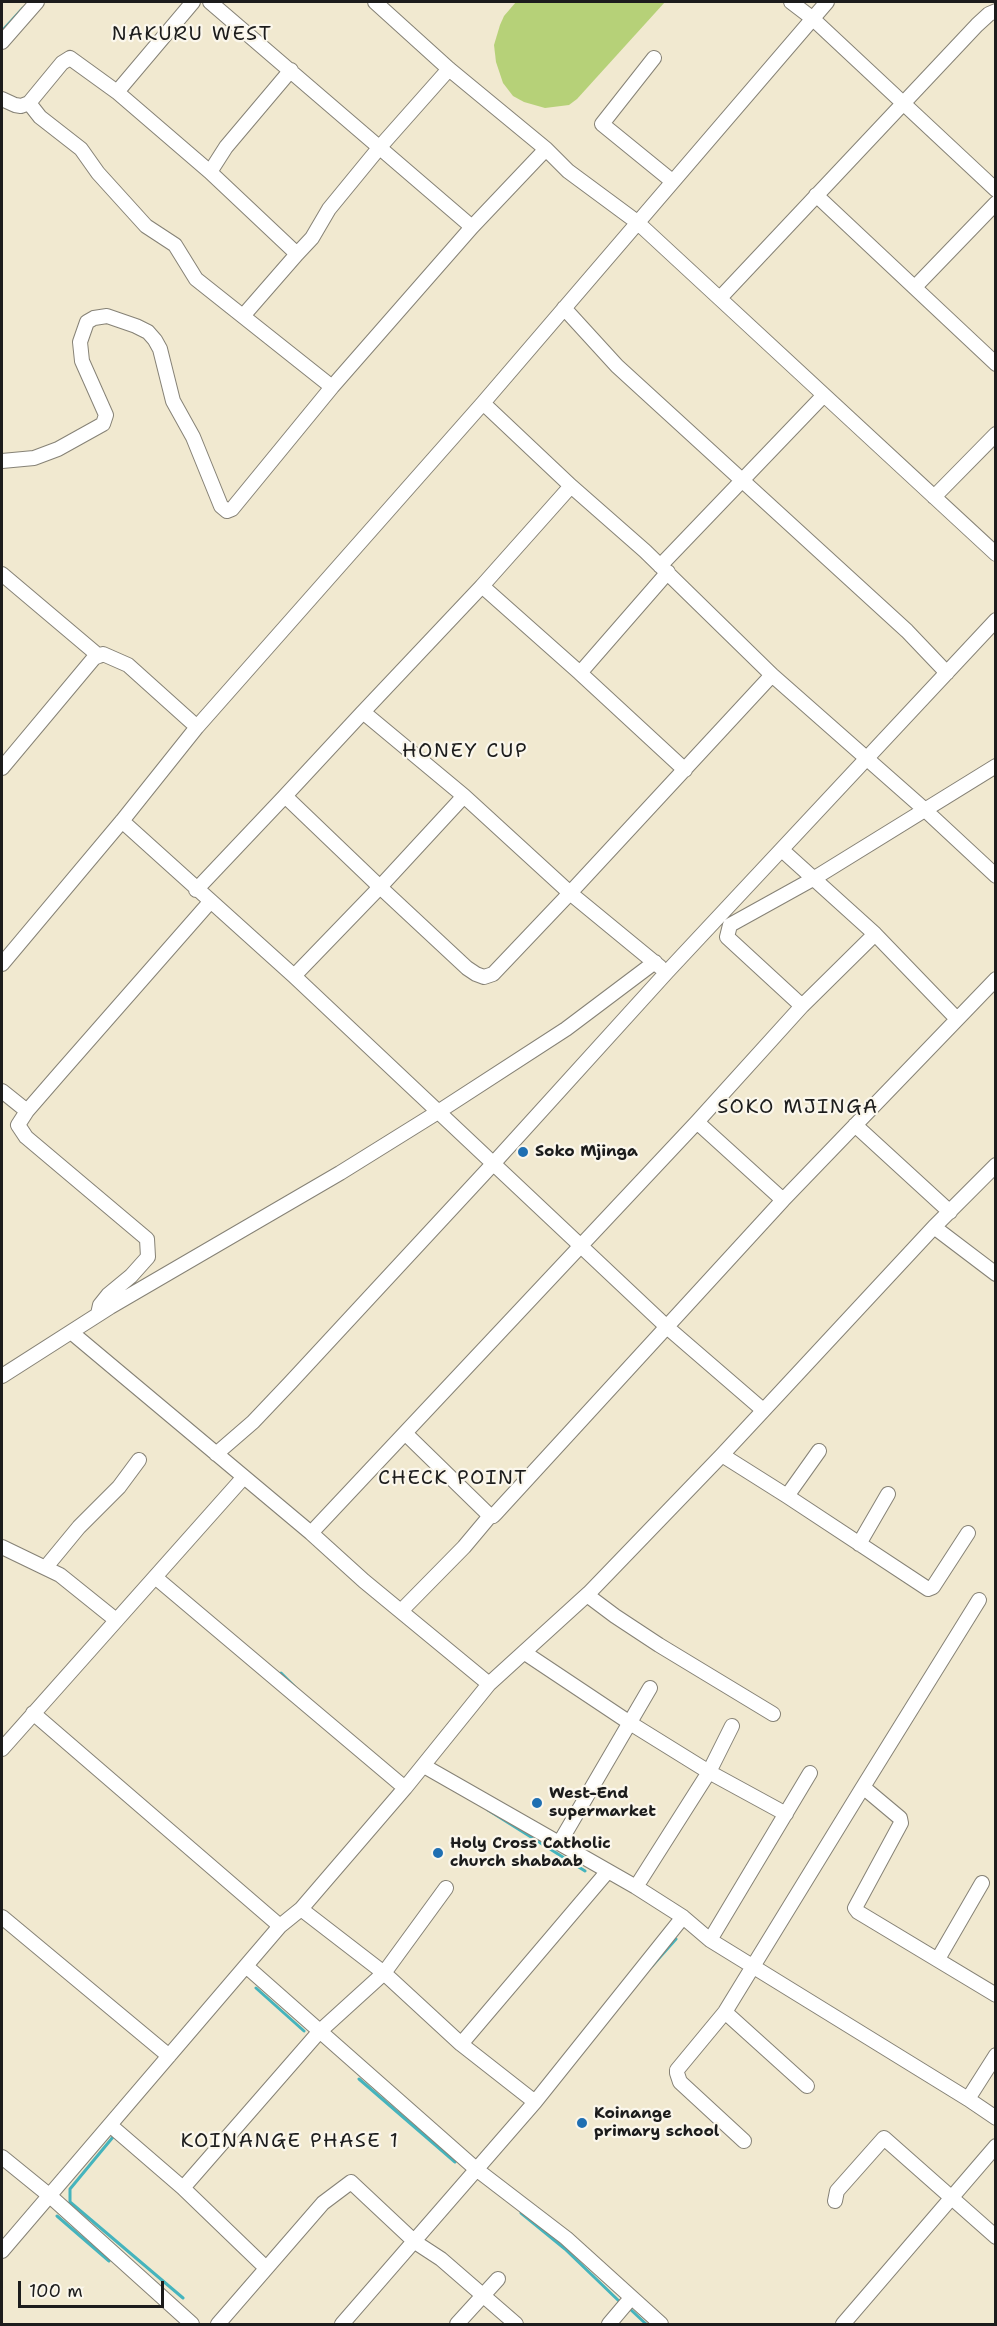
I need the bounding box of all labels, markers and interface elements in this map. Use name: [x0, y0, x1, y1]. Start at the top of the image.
district label: NAKURU WEST: [111, 23, 273, 47]
district label: HONEY CUP: [402, 740, 528, 764]
district label: SOKO MJINGA: [717, 1096, 879, 1120]
place label: Soko Mjinga: [535, 1142, 638, 1162]
marker: Soko Mjinga: [516, 1145, 530, 1159]
district label: CHECK POINT: [378, 1467, 528, 1491]
place label: West-End supermarket: [549, 1784, 656, 1822]
marker: West-End supermarket: [530, 1796, 544, 1810]
place label: Holy Cross Catholic church shabaab: [450, 1834, 611, 1872]
marker: Holy Cross Catholic church shabaab: [431, 1846, 445, 1860]
place label: Koinange primary school: [594, 2104, 719, 2142]
marker: Koinange primary school: [575, 2116, 589, 2130]
district label: KOINANGE PHASE 1: [181, 2130, 399, 2154]
scale bar: [21, 2269, 166, 2307]
text: 100 m: [29, 2279, 83, 2303]

